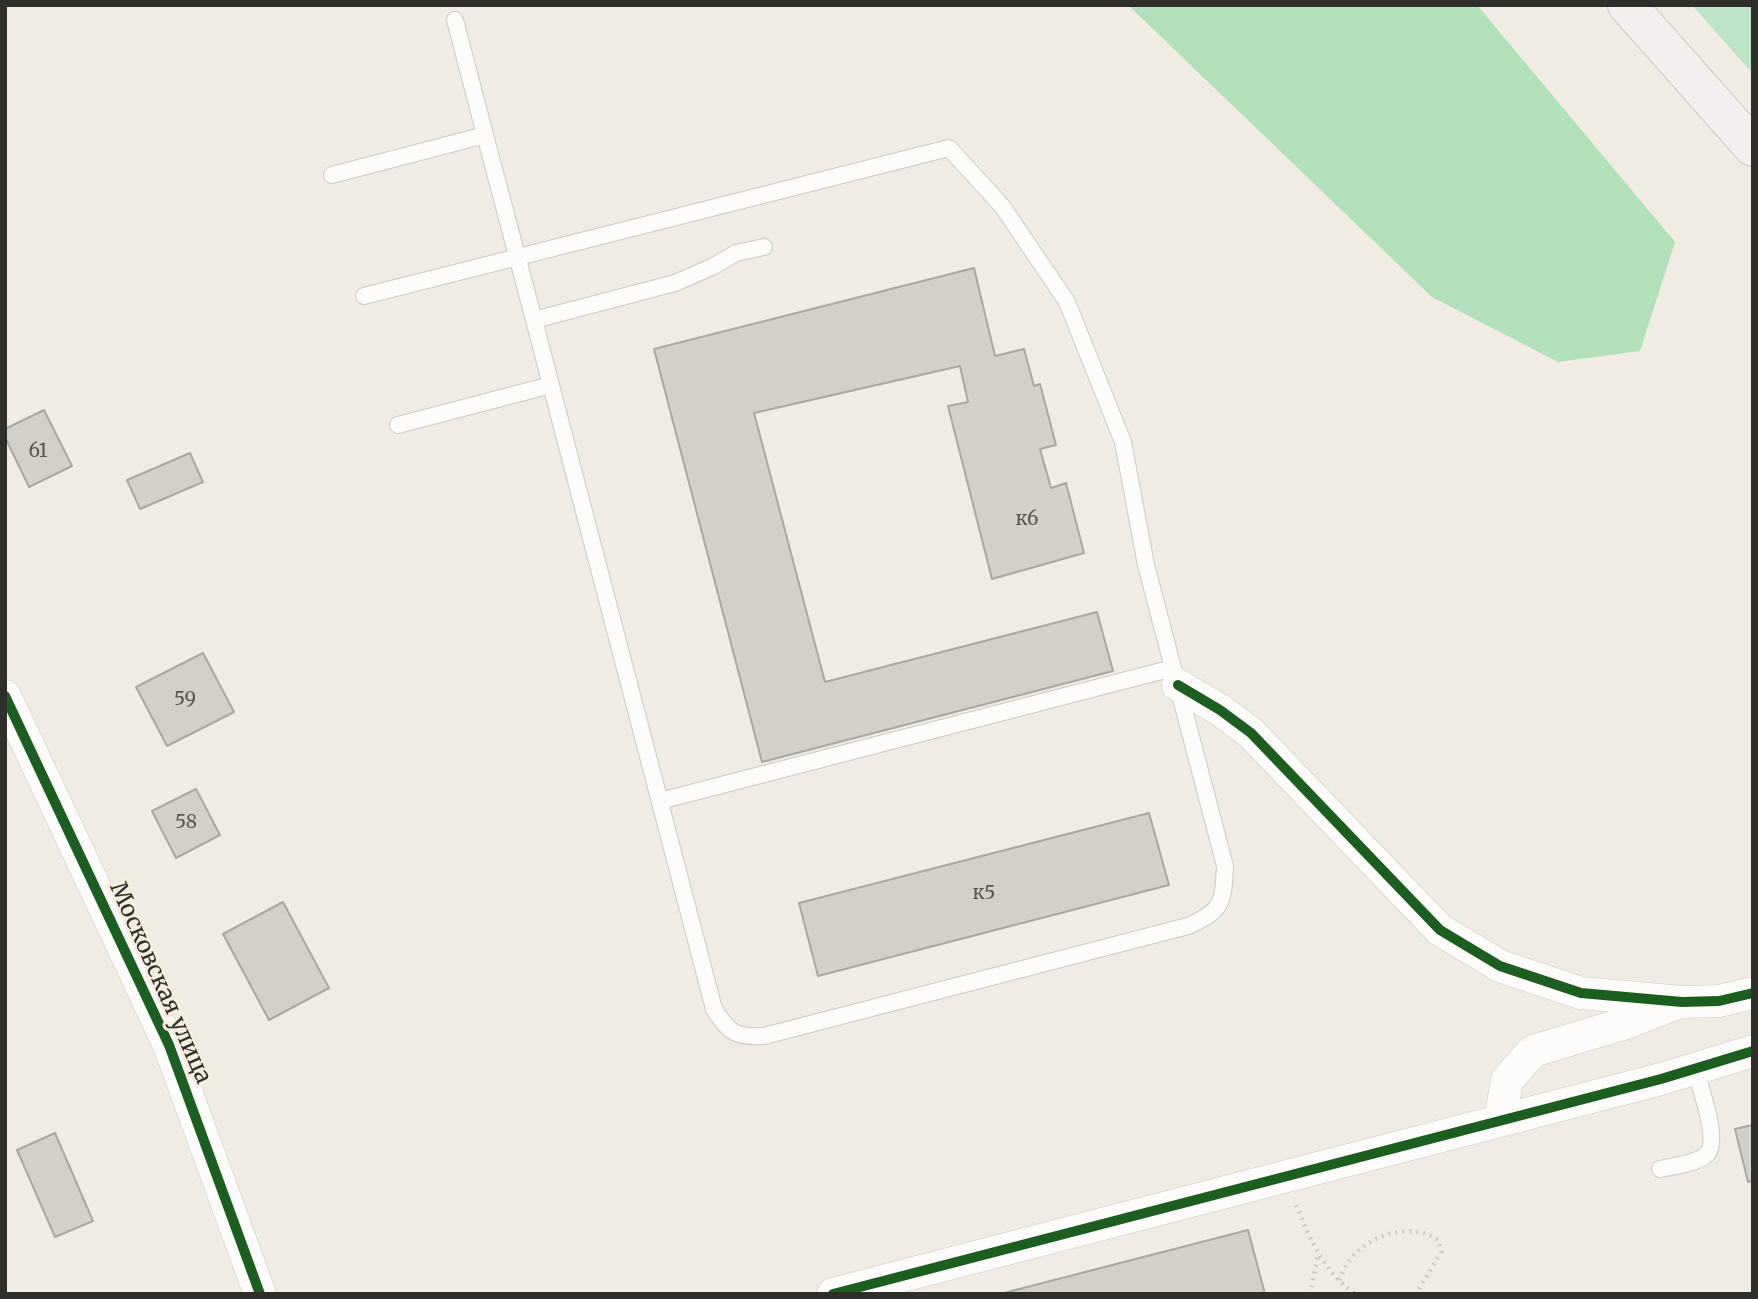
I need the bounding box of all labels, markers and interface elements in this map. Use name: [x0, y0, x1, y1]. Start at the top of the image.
house number: 61: [29, 441, 47, 463]
house number: к6: [1015, 509, 1039, 531]
house number: 59: [174, 689, 196, 711]
house number: 58: [175, 812, 197, 834]
street label: Московская улица: [103, 878, 217, 1088]
house number: к5: [973, 883, 995, 905]

